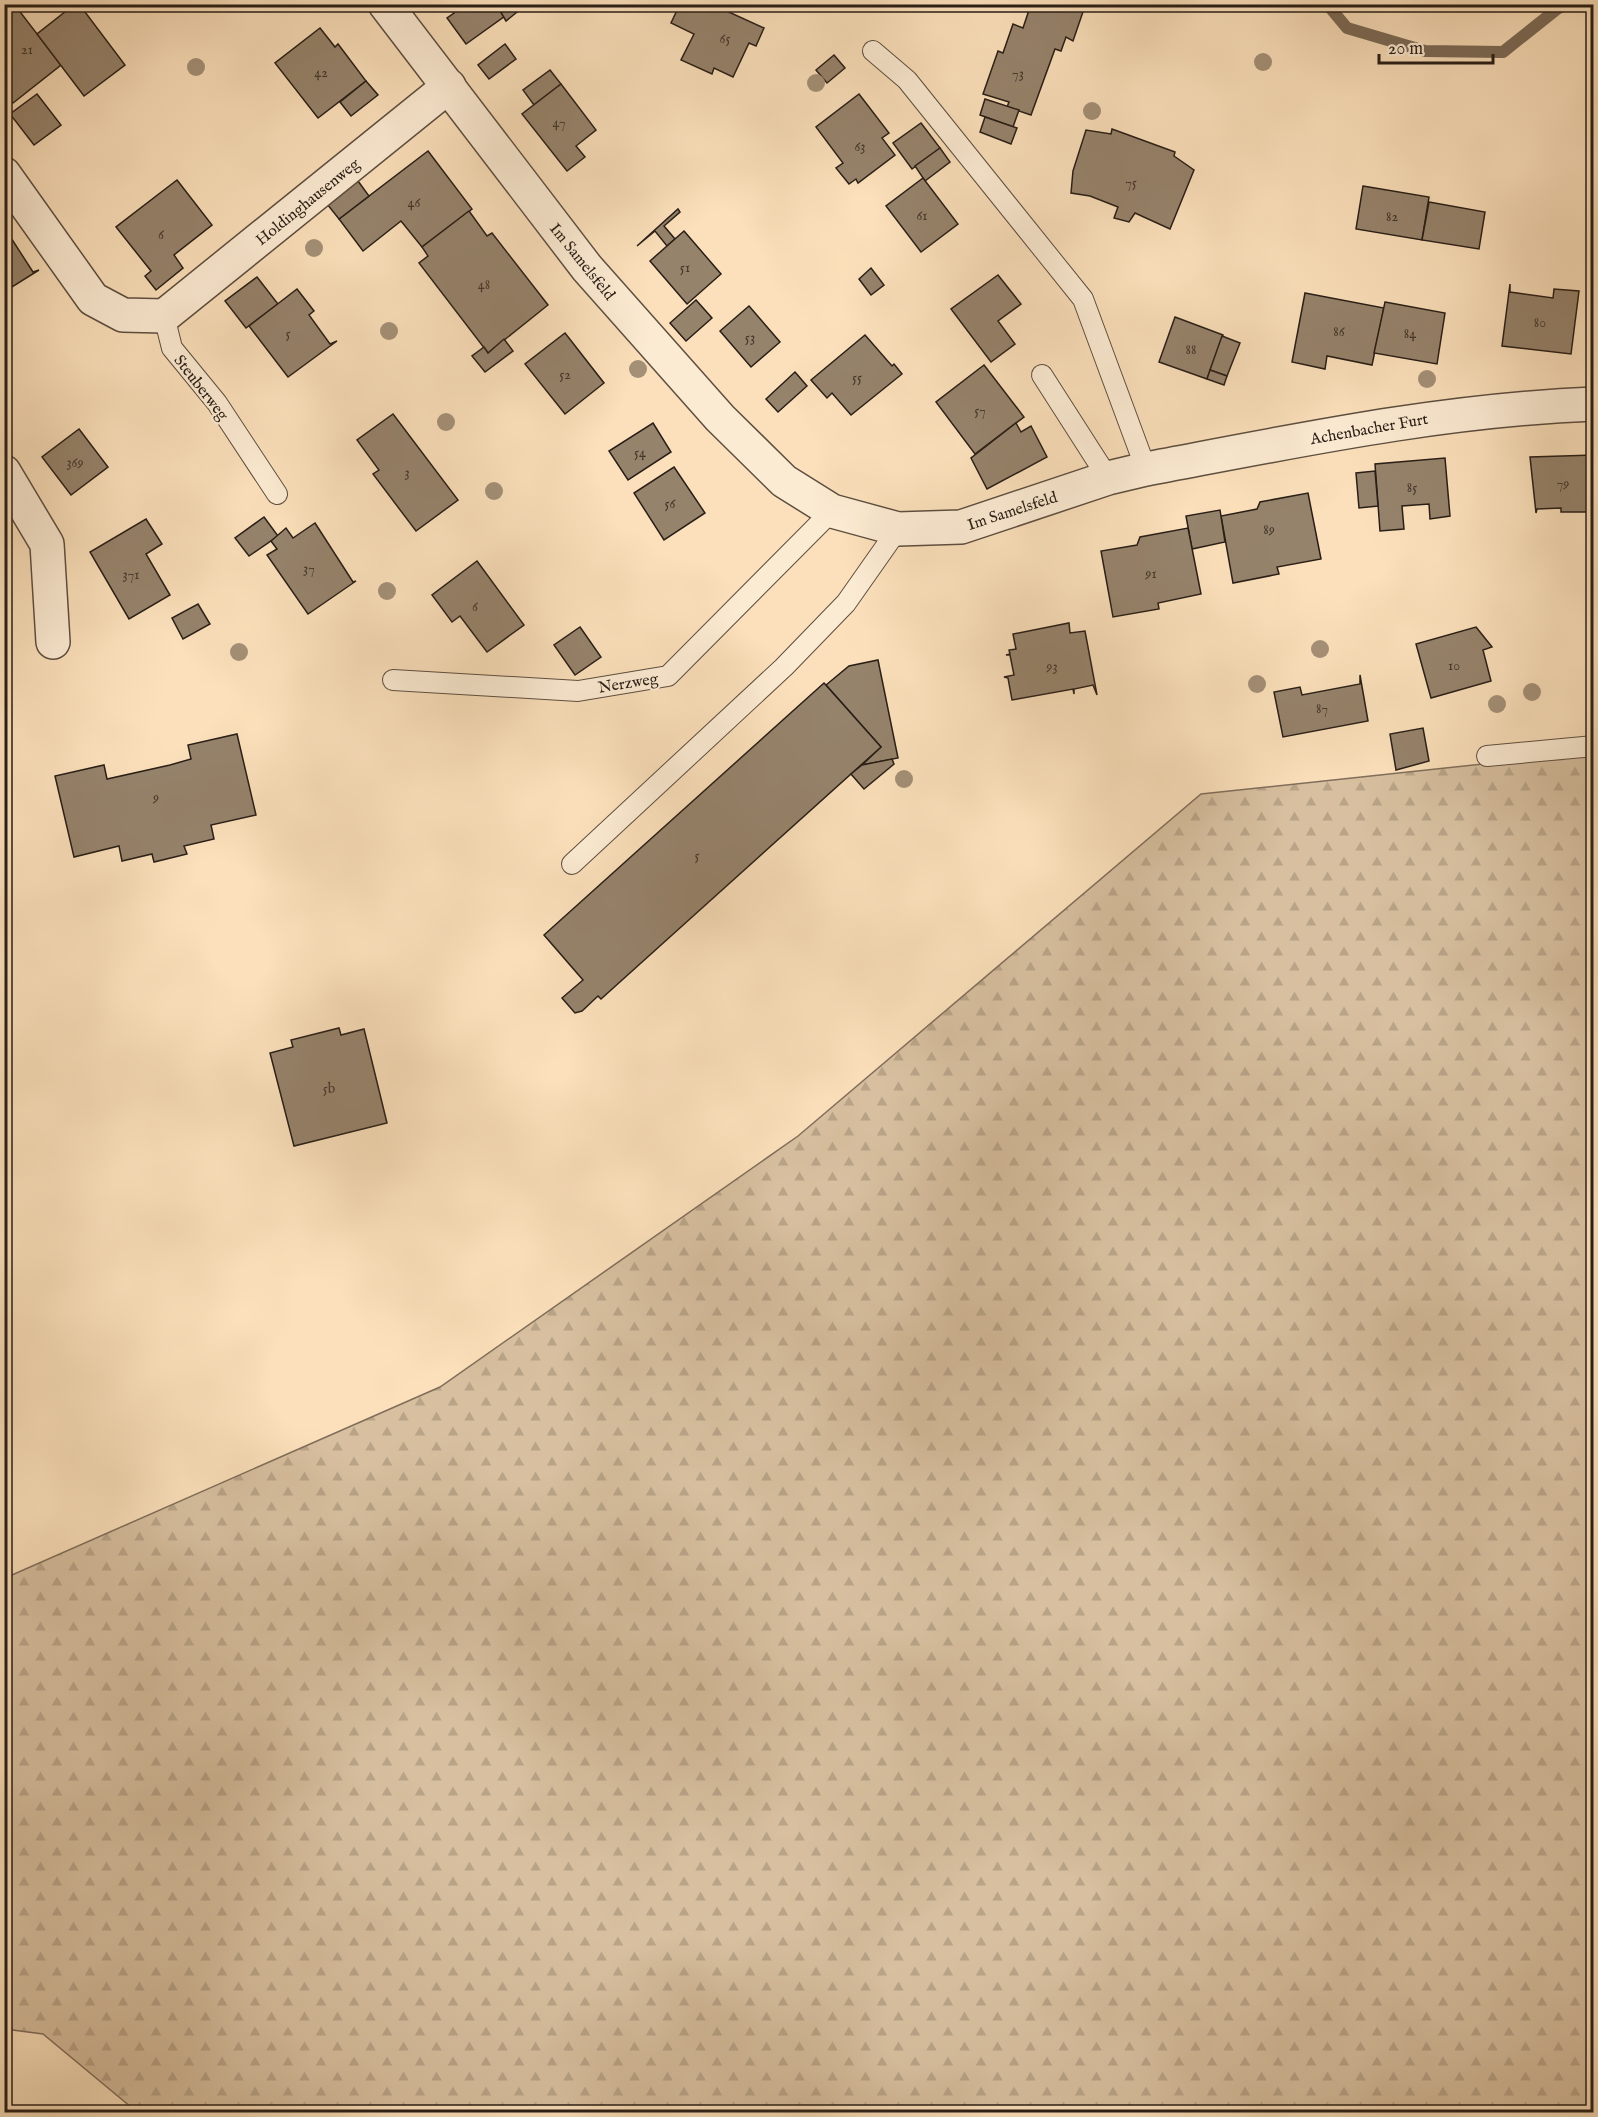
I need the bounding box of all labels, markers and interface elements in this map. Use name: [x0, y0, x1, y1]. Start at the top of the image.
scale bar: [1379, 27, 1493, 65]
house number: 65: [720, 30, 730, 48]
text: 20 m: [1388, 38, 1423, 61]
house number: 21: [21, 41, 33, 59]
house number: 42: [314, 64, 328, 82]
house number: 73: [1012, 65, 1024, 83]
house number: 47: [553, 114, 565, 132]
house number: 63: [854, 138, 866, 156]
street label: Holdinghausenweg: [252, 154, 364, 251]
house number: 75: [1125, 174, 1137, 192]
house number: 46: [408, 194, 421, 212]
house number: 61: [916, 207, 928, 225]
house number: 82: [1386, 208, 1398, 226]
street label: Im Samelsfeld: [544, 220, 619, 305]
house number: 6: [158, 226, 165, 244]
house number: 51: [680, 259, 690, 277]
house number: 48: [478, 276, 490, 294]
house number: 80: [1534, 314, 1546, 332]
house number: 86: [1333, 323, 1346, 341]
house number: 5: [285, 325, 291, 343]
house number: 84: [1404, 325, 1416, 343]
house number: 53: [745, 329, 755, 347]
house number: 88: [1186, 341, 1196, 359]
street label: Steuberweg: [169, 352, 232, 425]
house number: 52: [559, 366, 571, 384]
house number: 55: [852, 369, 862, 387]
house number: 57: [974, 402, 986, 420]
street label: Achenbacher Furt: [1308, 410, 1430, 450]
house number: 54: [634, 444, 646, 462]
house number: 369: [66, 454, 84, 472]
house number: 3: [404, 464, 410, 482]
house number: 79: [1557, 475, 1569, 493]
house number: 85: [1407, 479, 1417, 497]
street label: Im Samelsfeld: [965, 488, 1061, 536]
house number: 56: [665, 495, 677, 513]
house number: 89: [1263, 521, 1275, 539]
house number: 37: [303, 560, 315, 578]
house number: 91: [1144, 565, 1157, 583]
house number: 371: [123, 566, 140, 584]
house number: 6: [472, 598, 479, 616]
house number: 10: [1448, 657, 1460, 675]
house number: 93: [1045, 658, 1058, 676]
street label: Nerzweg: [597, 669, 660, 699]
house number: 87: [1316, 700, 1328, 718]
house number: 9: [152, 789, 159, 807]
house number: 5: [694, 847, 700, 865]
house number: 5b: [323, 1080, 335, 1098]

